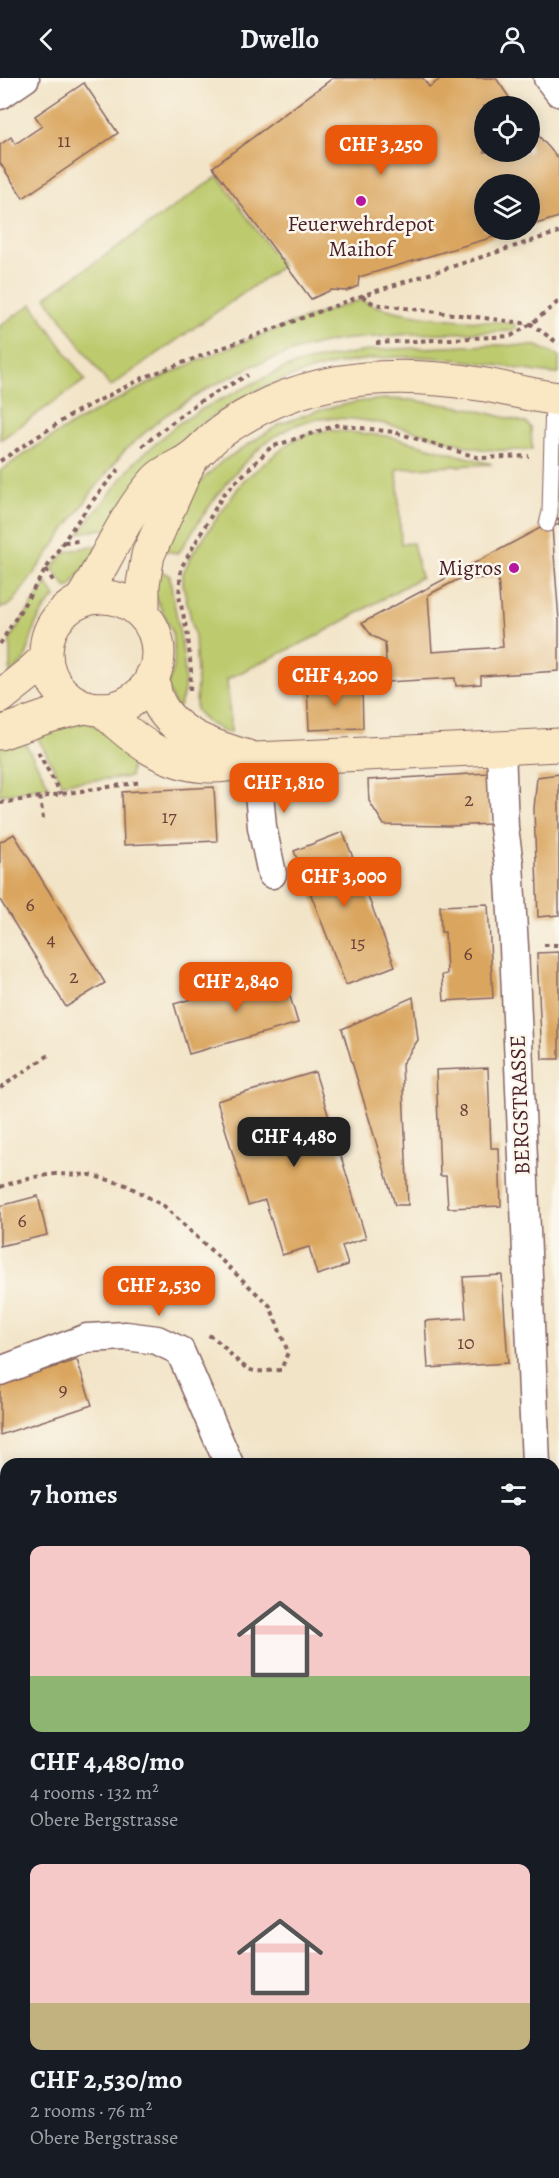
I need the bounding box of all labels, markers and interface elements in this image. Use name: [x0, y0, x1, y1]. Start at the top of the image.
text: Dwello: [240, 21, 319, 57]
icon: back: [30, 23, 63, 56]
icon: person: [496, 23, 529, 56]
map controls: [474, 96, 540, 240]
button: locate: [474, 96, 540, 162]
pin: CHF 3,250: [312, 125, 450, 176]
house number: 11: [57, 127, 71, 154]
text: CHF 3,250: [339, 131, 423, 158]
button: layers: [474, 174, 540, 240]
marker: Feuerwehrdepot Maihof: [354, 194, 368, 208]
place label: Feuerwehrdepot Maihof: [287, 209, 435, 264]
place label: Migros: [438, 553, 502, 583]
marker: Migros: [507, 561, 521, 575]
pin: CHF 4,200: [266, 656, 404, 707]
text: CHF 4,200: [292, 662, 378, 689]
pin: CHF 1,810: [215, 763, 353, 814]
text: CHF 1,810: [244, 769, 324, 796]
house number: 2: [464, 786, 474, 813]
house number: 17: [161, 803, 177, 830]
pin: CHF 3,000: [275, 857, 413, 908]
text: CHF 3,000: [301, 863, 387, 890]
house number: 6: [25, 891, 35, 918]
house number: 4: [46, 926, 56, 953]
house number: 15: [350, 929, 366, 956]
house number: 6: [463, 940, 473, 967]
pin: CHF 2,840: [167, 962, 305, 1013]
house number: 2: [69, 963, 79, 990]
text: CHF 2,840: [193, 968, 279, 995]
street label: BERGSTRASSE: [503, 1034, 537, 1176]
house number: 8: [459, 1096, 469, 1123]
pin: CHF 4,480: [225, 1117, 363, 1168]
text: CHF 4,480: [251, 1123, 337, 1150]
house number: 6: [17, 1207, 27, 1234]
pin: CHF 2,530: [90, 1266, 228, 1317]
text: CHF 2,530: [117, 1272, 201, 1299]
house number: 10: [457, 1329, 475, 1356]
house number: 9: [58, 1376, 68, 1403]
text: 7 homes: [30, 1477, 118, 1512]
icon: filters: [497, 1478, 530, 1511]
icon: home: [226, 1585, 334, 1693]
text: CHF 4,480/mo: [30, 1744, 185, 1779]
text: 4 rooms · 132 m²: [30, 1779, 159, 1806]
text: Obere Bergstrasse: [30, 1806, 178, 1833]
icon: home: [226, 1903, 334, 2011]
text: CHF 2,530/mo: [30, 2062, 182, 2097]
text: 2 rooms · 76 m²: [30, 2097, 152, 2124]
text: Obere Bergstrasse: [30, 2124, 178, 2151]

